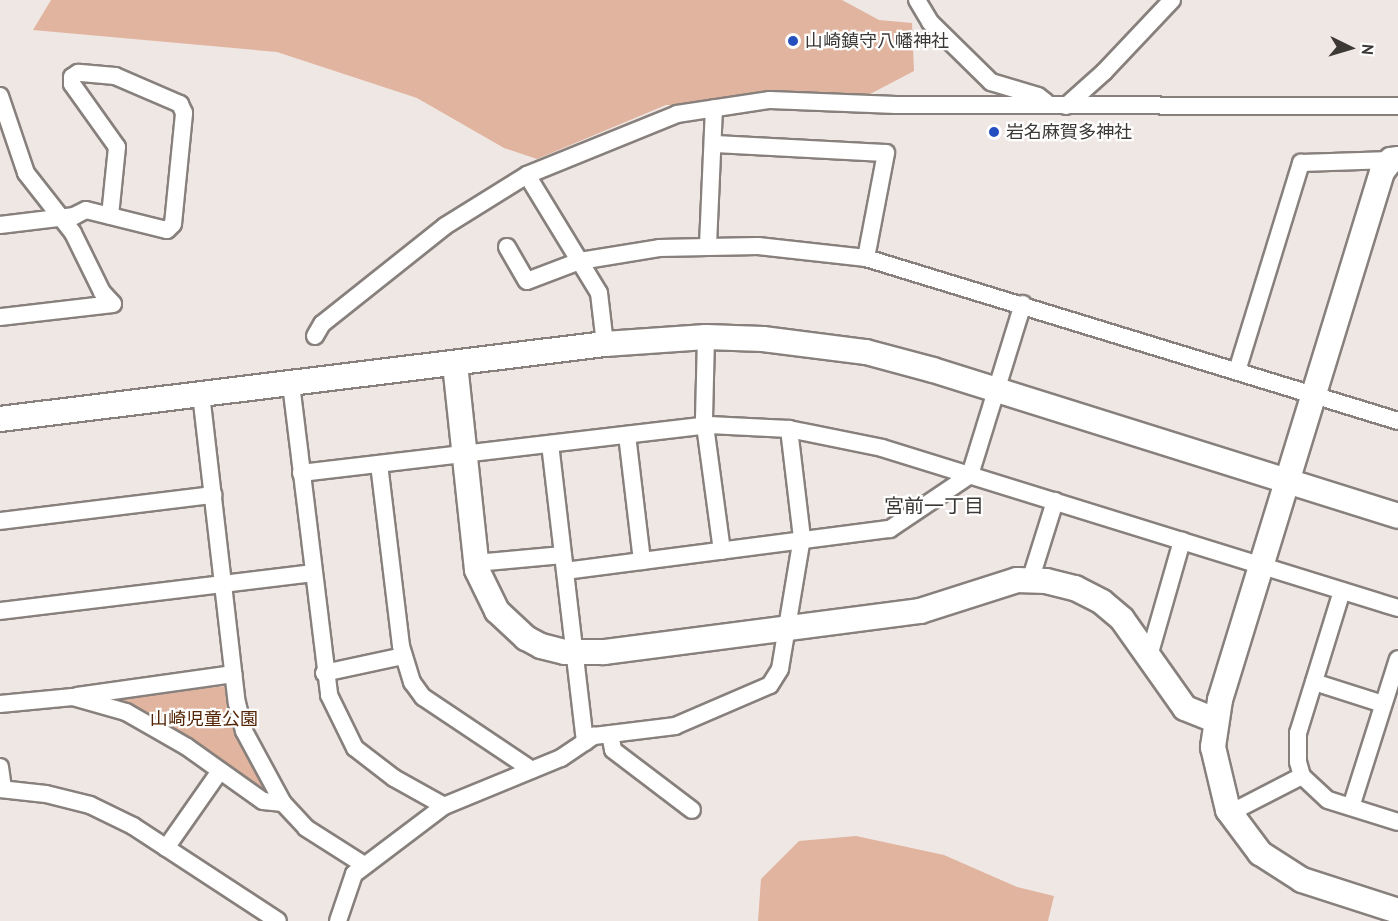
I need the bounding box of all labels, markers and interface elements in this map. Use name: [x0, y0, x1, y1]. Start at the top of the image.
north arrow: [1320, 18, 1380, 78]
place label: 山崎鎮守八幡神社: [805, 30, 949, 52]
marker: 山崎鎮守八幡神社: [786, 34, 800, 48]
text: N: [1358, 43, 1378, 56]
place label: 岩名麻賀多神社: [1006, 121, 1132, 143]
marker: 岩名麻賀多神社: [987, 125, 1001, 139]
district label: 宮前一丁目: [884, 494, 984, 518]
park label: 山崎児童公園: [150, 708, 258, 730]

